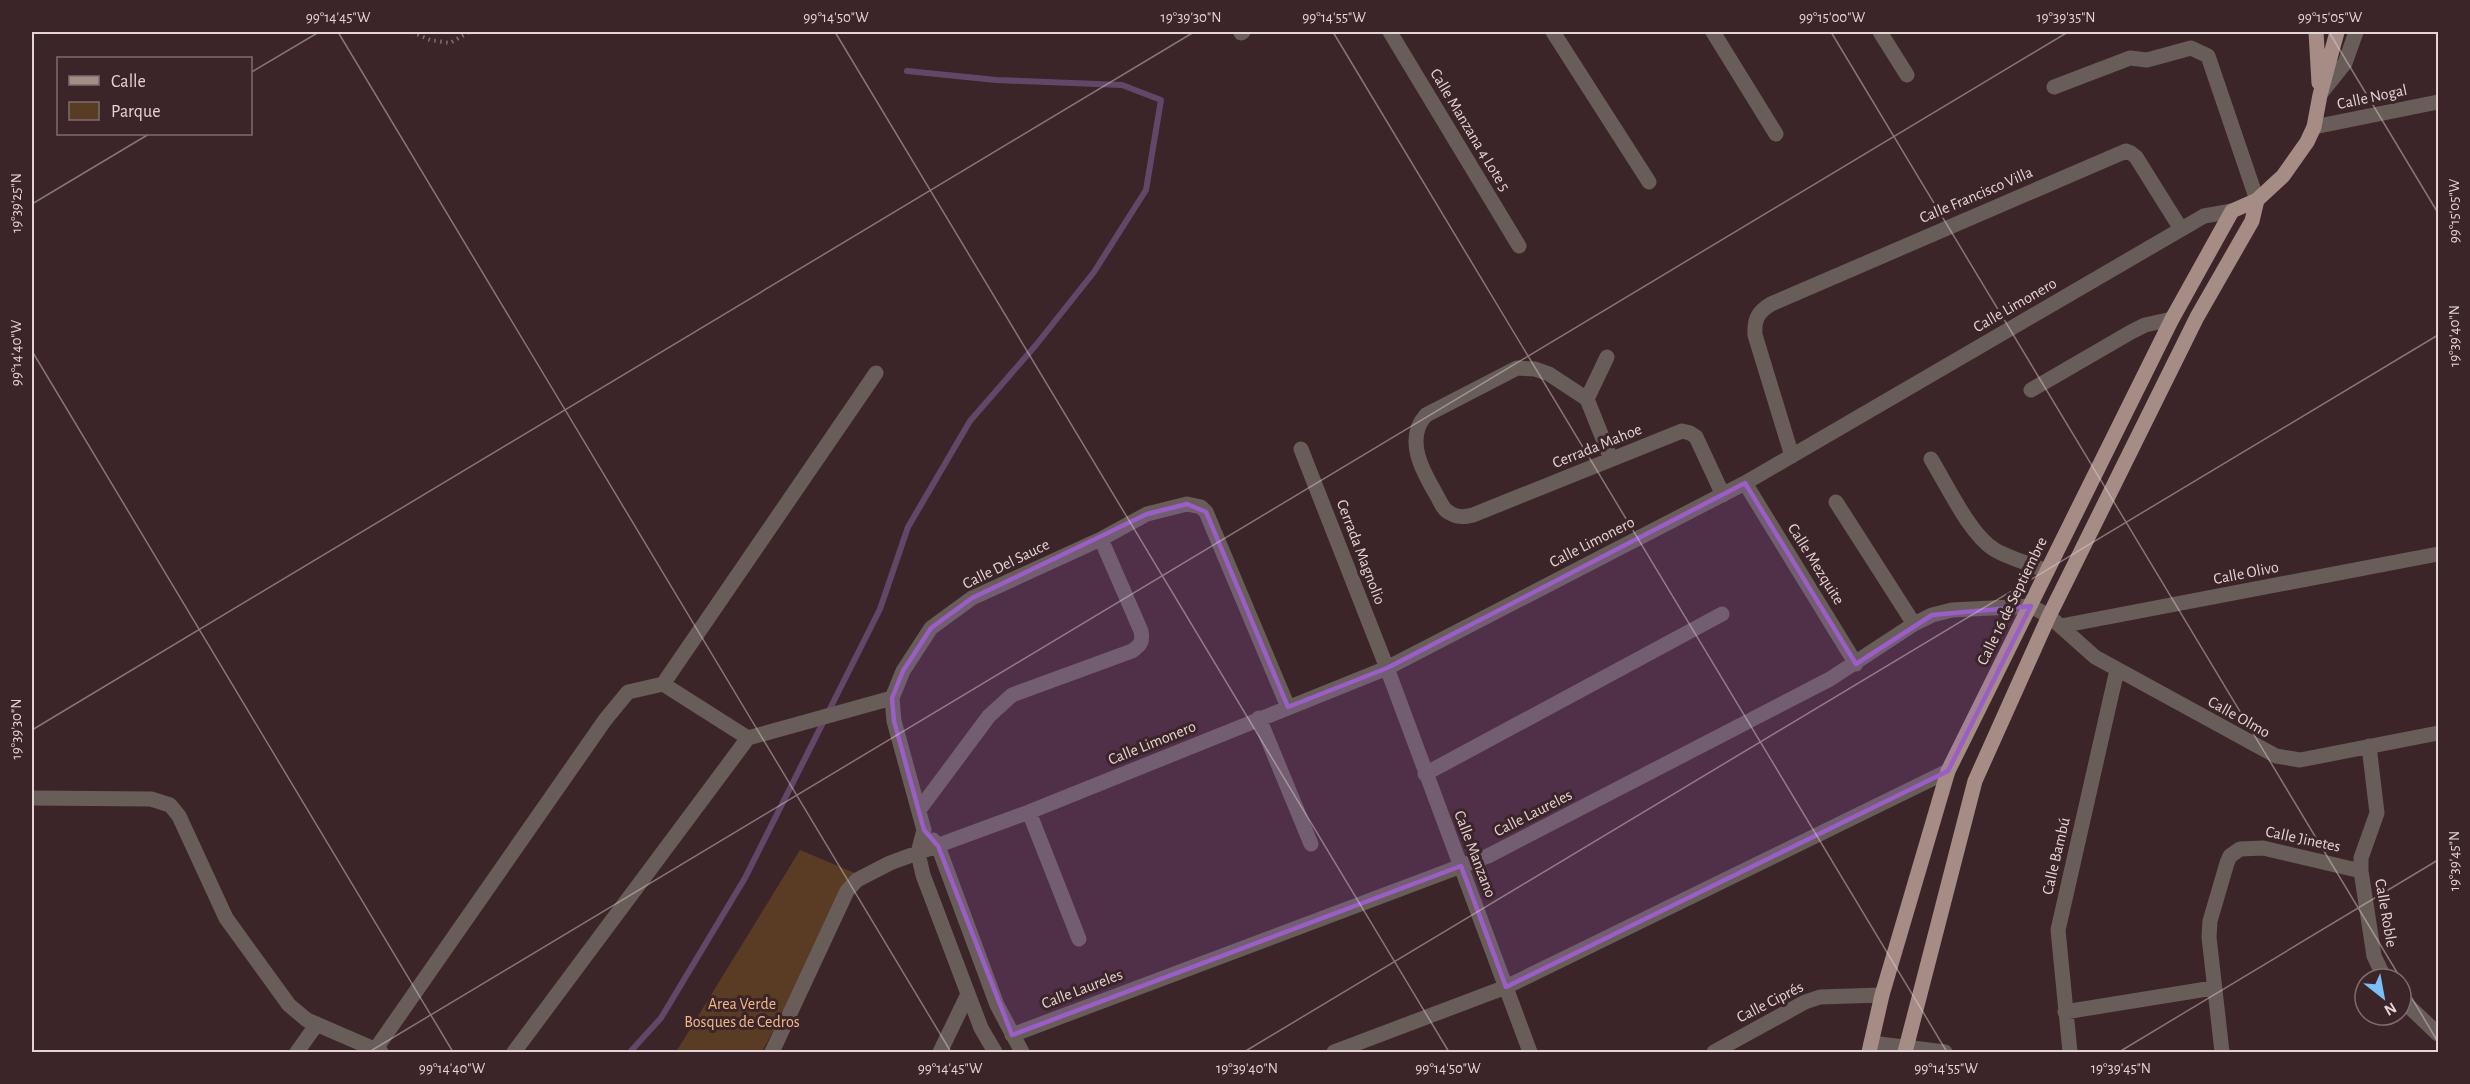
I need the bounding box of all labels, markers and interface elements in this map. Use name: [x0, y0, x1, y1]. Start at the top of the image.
text: 99°14'45"W: [306, 10, 371, 25]
text: 99°14'50"W: [803, 10, 869, 25]
text: 19°39'30"N: [1161, 10, 1221, 25]
text: 99°14'55"W: [1302, 10, 1366, 25]
text: 99°15'00"W: [1799, 10, 1866, 25]
text: 19°39'35"N: [2036, 10, 2096, 25]
text: 99°15'05"W: [2298, 10, 2363, 25]
legend: [57, 57, 252, 135]
street label: Calle Manzana 4 Lote 5: [1427, 66, 1513, 194]
text: Calle: [111, 73, 146, 91]
street label: Calle Nogal: [2336, 82, 2408, 112]
text: Parque: [111, 103, 160, 121]
street label: Calle Francisco Villa: [1917, 164, 2035, 226]
text: 19°39'25"N: [9, 173, 24, 233]
text: 99°15'05"W: [2447, 178, 2462, 243]
street label: Calle Limonero: [1971, 275, 2060, 335]
text: 19°39'40"N: [2447, 305, 2462, 367]
text: 99°14'40"W: [9, 319, 24, 386]
street label: Cerrada Mahoe: [1550, 421, 1644, 471]
street label: Cerrada Magnolio: [1334, 497, 1388, 607]
street label: Calle Limonero: [1547, 514, 1637, 570]
street label: Calle Mezquite: [1785, 521, 1847, 607]
street label: Calle 16 de Septiembre: [1974, 535, 2050, 667]
street label: Calle Del Sauce: [960, 536, 1052, 592]
street label: Calle Olivo: [2212, 559, 2280, 587]
street label: Calle Olmo: [2205, 693, 2273, 741]
text: 19°39'30"N: [9, 699, 24, 759]
street label: Calle Limonero: [1106, 718, 1198, 768]
street label: Calle Laureles: [1491, 786, 1575, 840]
street label: Calle Manzano: [1451, 808, 1499, 900]
street label: Calle Bambú: [2039, 816, 2073, 896]
street label: Calle Jinetes: [2264, 823, 2342, 855]
text: 19°39'45"N: [2447, 831, 2462, 891]
street label: Calle Roble: [2372, 877, 2400, 949]
street label: Calle Laureles: [1039, 966, 1125, 1012]
north arrow: [2353, 967, 2413, 1027]
street label: Calle Ciprés: [1734, 978, 1806, 1026]
park label: Area Verde Bosques de Cedros: [684, 996, 800, 1030]
text: N: [2381, 999, 2399, 1019]
text: 99°14'40"W: [419, 1061, 486, 1076]
text: 99°14'45"W: [918, 1061, 983, 1076]
text: 19°39'40"N: [1216, 1061, 1278, 1076]
text: 99°14'50"W: [1415, 1061, 1481, 1076]
text: 99°14'55"W: [1914, 1061, 1978, 1076]
text: 19°39'45"N: [2091, 1061, 2151, 1076]

